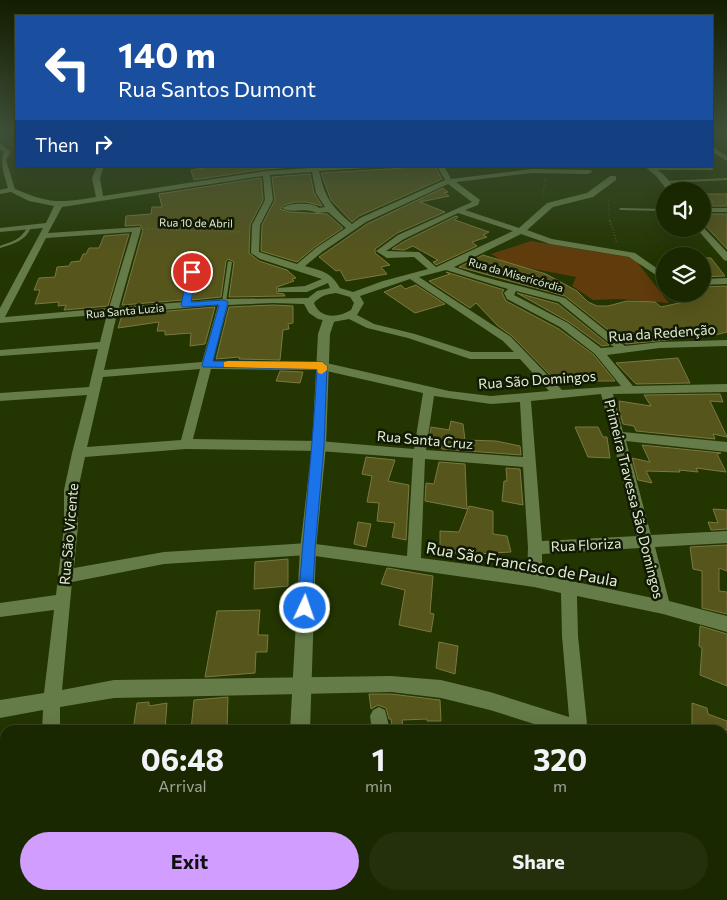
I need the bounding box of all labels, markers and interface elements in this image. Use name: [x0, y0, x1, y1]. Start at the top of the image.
text: 140 m: [118, 32, 216, 75]
icon: left: [35, 35, 100, 100]
text: Rua Santos Dumont: [118, 75, 316, 102]
icon: right: [89, 130, 117, 158]
text: Then: [35, 133, 79, 156]
map controls: [656, 182, 711, 302]
button: sound: [656, 182, 711, 237]
street label: Rua 10 de Abril: [159, 215, 233, 230]
button: layers: [656, 247, 711, 302]
pin: [171, 251, 213, 293]
street label: Rua da Misericórdia: [467, 255, 565, 294]
icon: arrive: [178, 258, 206, 286]
street label: Rua Santa Luzia: [85, 301, 165, 320]
street label: Rua da Redenção: [608, 320, 716, 345]
street label: Rua São Domingos: [477, 367, 597, 392]
street label: Primeira Travessa São Domingos: [601, 397, 668, 600]
street label: Rua Santa Cruz: [376, 427, 474, 452]
street label: Rua São Vicente: [56, 482, 81, 586]
street label: Rua Floriza: [550, 534, 622, 555]
street label: Rua São Francisco de Paula: [425, 537, 619, 590]
position arrow: [278, 581, 330, 633]
text: 06:48: [141, 740, 224, 777]
text: 1: [372, 740, 385, 777]
text: 320: [533, 740, 587, 777]
text: Arrival: [158, 776, 207, 795]
text: min: [365, 776, 392, 795]
text: m: [553, 776, 567, 795]
button: Exit: [20, 832, 359, 890]
button: Share: [369, 832, 708, 890]

